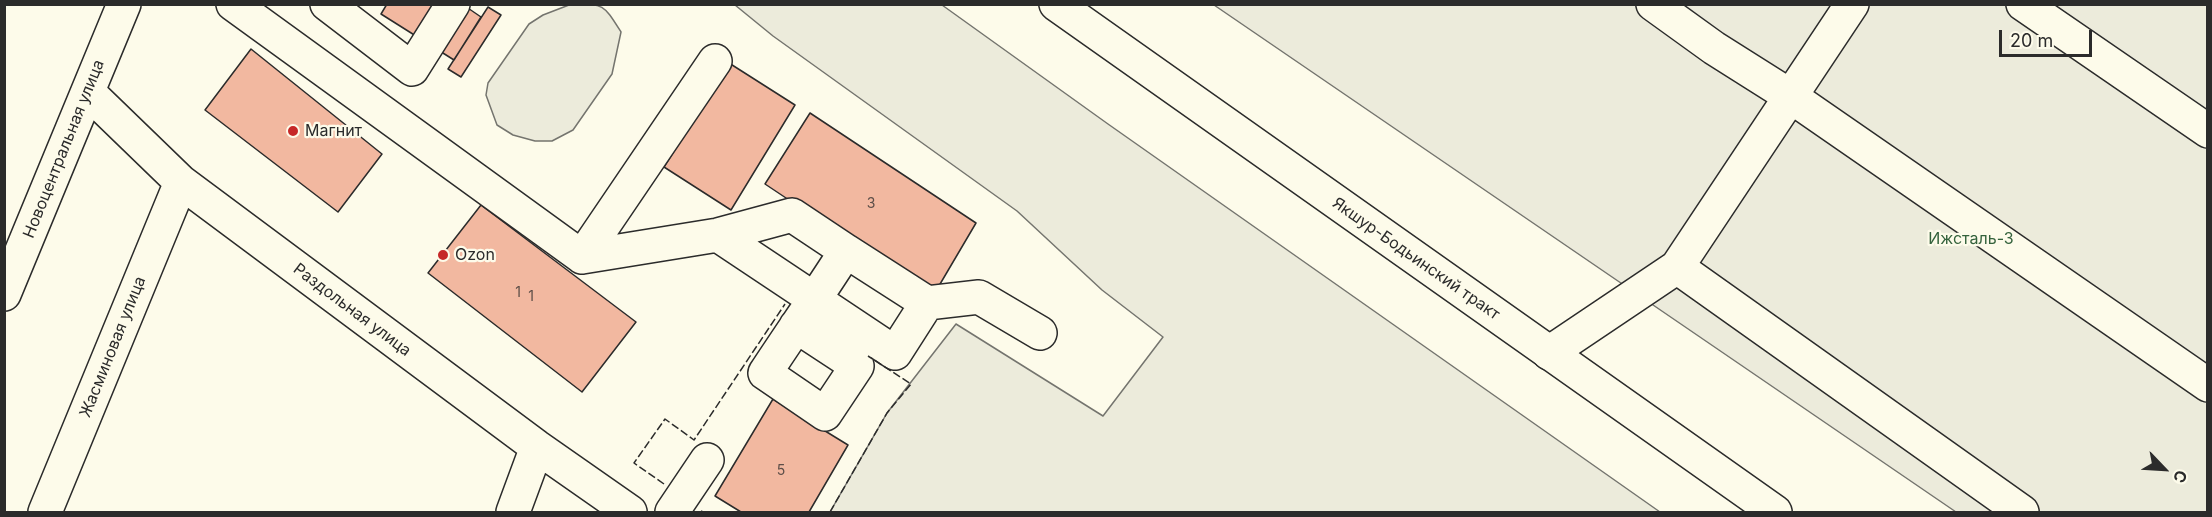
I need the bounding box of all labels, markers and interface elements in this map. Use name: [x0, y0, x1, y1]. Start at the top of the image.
scale bar: [2002, 18, 2095, 56]
text: 20 m: [2010, 30, 2053, 51]
street label: Новоцентральная улица: [19, 57, 109, 241]
place label: Магнит: [305, 121, 362, 141]
marker: Магнит: [286, 124, 300, 138]
street label: Якшур-Бодьинский тракт: [1329, 194, 1503, 324]
house number: 3: [867, 196, 875, 212]
park label: Ижсталь-3: [1928, 229, 2014, 249]
place label: Ozon: [455, 245, 495, 265]
marker: Ozon: [436, 248, 450, 262]
street label: Раздольная улица: [289, 260, 415, 360]
street label: Жасминовая улица: [76, 274, 150, 420]
house number: 1: [515, 285, 521, 301]
house number: 1: [528, 289, 534, 305]
north arrow: [2134, 439, 2194, 499]
house number: 5: [777, 463, 785, 479]
text: С: [2169, 467, 2192, 486]

